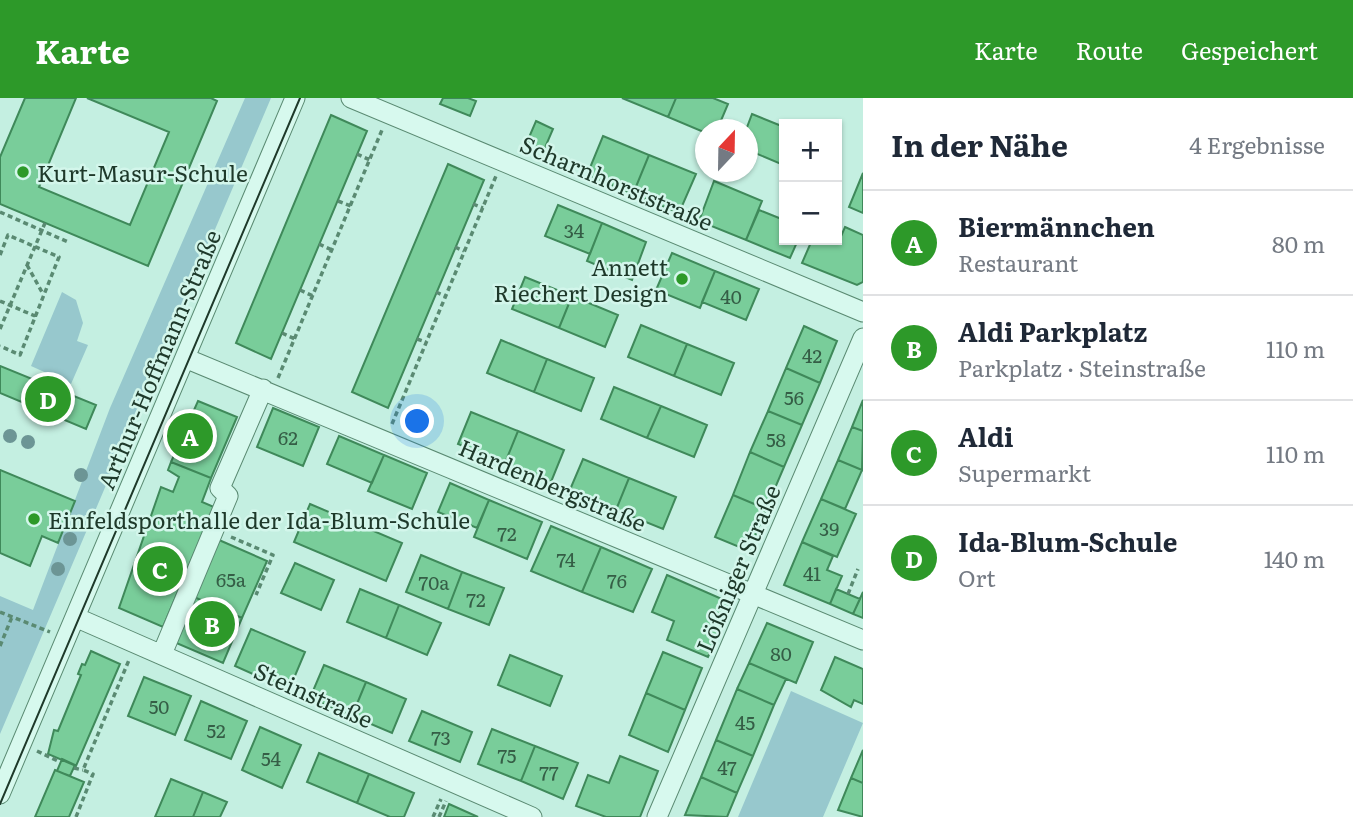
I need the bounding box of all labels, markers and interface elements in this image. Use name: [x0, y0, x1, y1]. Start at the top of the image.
text: Karte: [35, 25, 130, 74]
text: Karte: [974, 32, 1038, 67]
text: Route: [1076, 32, 1143, 67]
text: Gespeichert: [1181, 32, 1318, 67]
north arrow: [695, 119, 758, 182]
map controls: [779, 119, 842, 245]
button: +: [779, 119, 842, 182]
text: In der Nähe: [891, 122, 1068, 166]
street label: Scharnhorststraße: [515, 126, 719, 238]
text: 4 Ergebnisse: [1189, 127, 1325, 161]
place label: Kurt-Masur-Schule: [37, 155, 248, 189]
marker: Kurt-Masur-Schule: [15, 164, 31, 180]
button: −: [779, 182, 842, 245]
text: Biermännchen: [958, 206, 1155, 245]
house number: 34: [564, 216, 585, 244]
street label: Arthur-Hoffmann-Straße: [91, 225, 225, 493]
text: A: [905, 226, 923, 260]
text: 80 m: [1272, 226, 1325, 260]
text: Restaurant: [958, 245, 1078, 279]
place label: Annett Riechert Design: [494, 249, 669, 309]
marker: Annett Riechert Design: [674, 271, 690, 287]
house number: 40: [720, 282, 742, 310]
text: Aldi Parkplatz: [958, 311, 1147, 350]
text: B: [906, 331, 922, 365]
text: 110 m: [1266, 331, 1325, 365]
house number: 42: [802, 341, 822, 369]
text: Parkplatz · Steinstraße: [958, 350, 1206, 384]
pin: D: [25, 373, 71, 425]
house number: 56: [784, 383, 804, 411]
your location: [400, 404, 434, 438]
pin: A: [167, 410, 213, 462]
text: Aldi: [958, 416, 1014, 455]
house number: 62: [278, 423, 298, 451]
house number: 58: [766, 425, 786, 453]
street label: Hardenbergstraße: [454, 429, 652, 539]
text: C: [906, 436, 922, 470]
text: 110 m: [1266, 436, 1325, 470]
text: Supermarkt: [958, 455, 1091, 489]
street label: Lößniger Straße: [686, 479, 788, 657]
place label: Einfeldsporthalle der Ida-Blum-Schule: [48, 502, 470, 536]
marker: Einfeldsporthalle der Ida-Blum-Schule: [26, 511, 42, 527]
house number: 39: [819, 514, 839, 542]
house number: 72: [497, 519, 517, 547]
text: Ida-Blum-Schule: [958, 521, 1178, 560]
text: D: [905, 541, 923, 575]
text: 140 m: [1264, 541, 1325, 575]
pin: C: [137, 543, 183, 595]
house number: 74: [557, 545, 576, 573]
house number: 41: [803, 559, 821, 587]
text: Ort: [958, 560, 996, 594]
house number: 65a: [216, 565, 247, 593]
house number: 76: [607, 566, 627, 594]
house number: 70a: [419, 568, 450, 596]
house number: 72: [466, 585, 486, 613]
pin: B: [189, 598, 235, 650]
house number: 80: [770, 639, 792, 667]
street label: Steinstraße: [249, 653, 379, 735]
house number: 50: [149, 692, 169, 720]
house number: 45: [735, 708, 755, 736]
house number: 52: [206, 716, 226, 744]
house number: 73: [431, 723, 451, 751]
house number: 75: [498, 741, 517, 769]
house number: 54: [261, 744, 282, 772]
house number: 47: [717, 753, 737, 781]
house number: 77: [539, 758, 559, 786]

